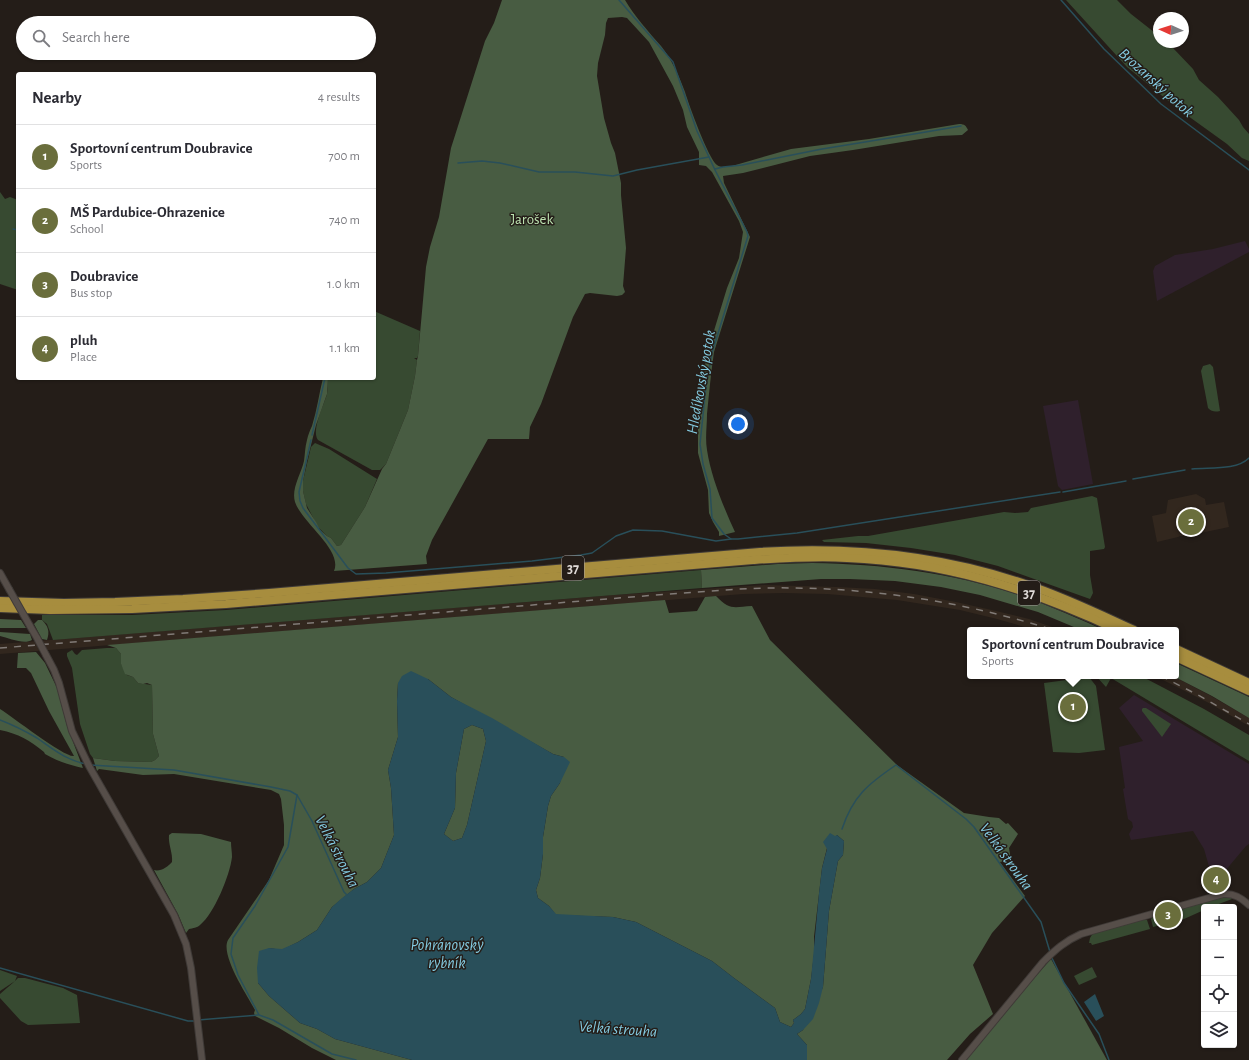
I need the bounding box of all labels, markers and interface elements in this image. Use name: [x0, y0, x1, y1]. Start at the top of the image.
north arrow: [1153, 12, 1189, 48]
search box: [16, 16, 376, 60]
icon: search: [30, 27, 52, 49]
text: Search here: [62, 30, 130, 45]
water label: Brozanský potok: [1115, 45, 1197, 121]
text: Nearby: [32, 89, 82, 106]
text: 4 results: [318, 91, 360, 104]
text: Sportovní centrum Doubravice: [70, 141, 252, 156]
text: 1: [43, 150, 47, 163]
text: 700 m: [328, 150, 360, 163]
text: Sports: [70, 159, 102, 172]
text: MŠ Pardubice-Ohrazenice: [70, 205, 225, 220]
park label: Jarošek: [511, 212, 553, 227]
text: 2: [42, 214, 48, 227]
text: 740 m: [329, 214, 360, 227]
text: School: [70, 223, 104, 236]
text: Doubravice: [70, 269, 138, 284]
text: 3: [42, 278, 48, 291]
text: 1.0 km: [327, 278, 360, 291]
text: Bus stop: [70, 287, 112, 300]
water label: Hledíkovský potok: [684, 329, 719, 435]
text: pluh: [70, 333, 98, 348]
text: 4: [42, 342, 48, 355]
text: 1.1 km: [330, 342, 360, 355]
text: Place: [70, 351, 97, 364]
your location: [728, 414, 748, 434]
pin: 2: [1178, 507, 1204, 537]
road number: 37: [562, 556, 584, 580]
road number: 37: [1018, 581, 1040, 605]
popup: [967, 627, 1179, 679]
text: Sportovní centrum Doubravice: [982, 637, 1164, 652]
text: Sports: [982, 655, 1014, 668]
pin: 1: [1060, 692, 1086, 722]
water label: Velká strouha: [312, 813, 362, 890]
water label: Velká strouha: [977, 820, 1036, 893]
pin: 4: [1203, 865, 1229, 895]
pin: 3: [1155, 900, 1181, 930]
map controls: [1201, 904, 1237, 1048]
button: +: [1201, 904, 1237, 940]
water label: Pohránovský rybník: [411, 937, 484, 971]
button: −: [1201, 940, 1237, 976]
button: locate: [1201, 976, 1237, 1012]
button: layers: [1201, 1012, 1237, 1048]
water label: Velká strouha: [578, 1018, 658, 1040]

